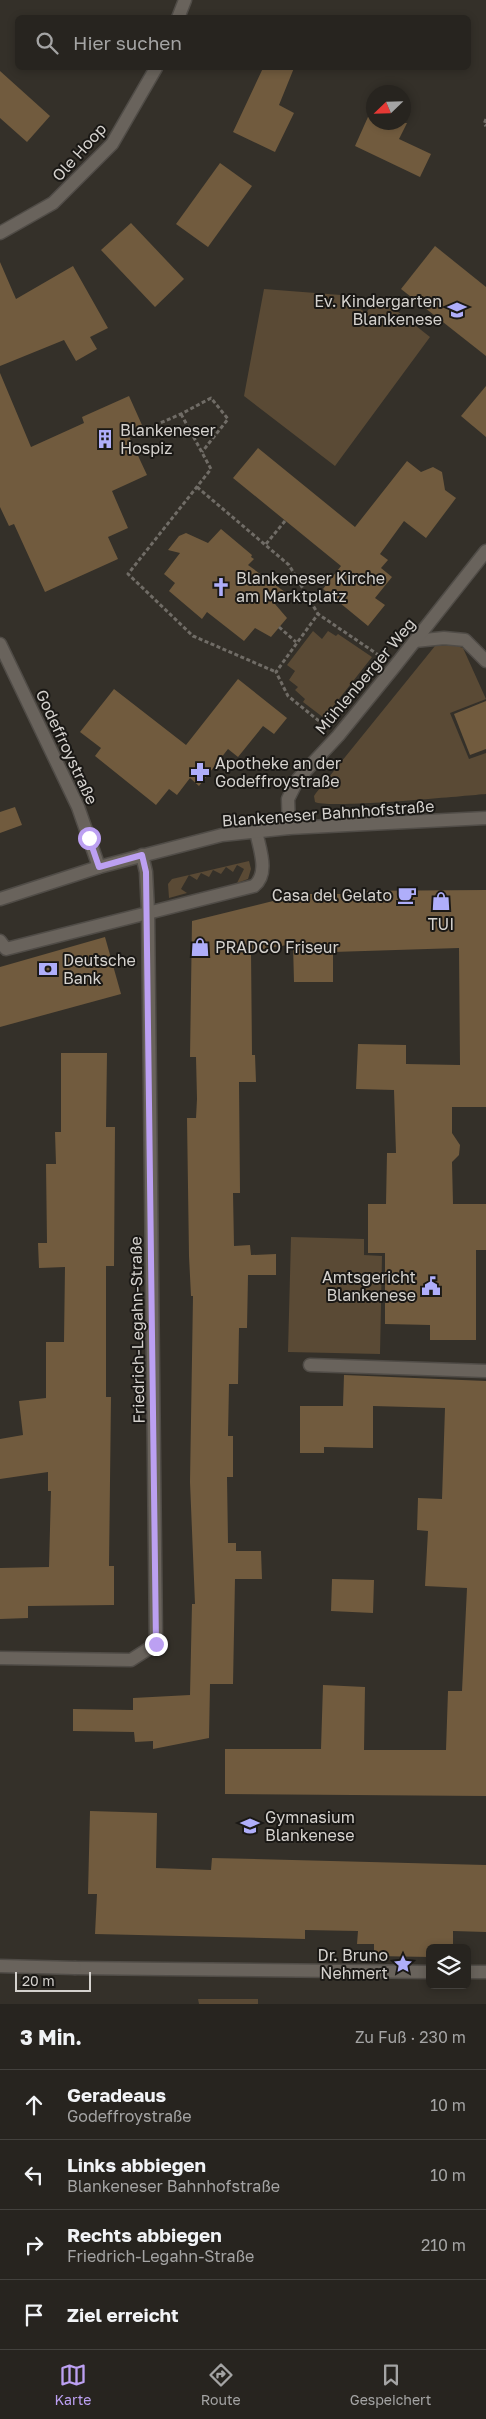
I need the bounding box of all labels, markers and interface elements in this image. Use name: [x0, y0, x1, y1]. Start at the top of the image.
search box: [15, 15, 471, 70]
icon: search: [33, 29, 61, 57]
text: Hier suchen: [73, 31, 182, 54]
north arrow: [366, 85, 411, 130]
street label: Ole Hoop: [48, 119, 110, 185]
place label: Ev. Kindergarten Blankenese: [314, 291, 442, 329]
school or university icon: Ev. Kindergarten Blankenese: [446, 299, 468, 321]
place label: Blankeneser Hospiz: [120, 420, 216, 458]
building icon: Blankeneser Hospiz: [94, 428, 116, 450]
place label: Blankeneser Kirche am Marktplatz: [236, 568, 385, 606]
church icon: Blankeneser Kirche am Marktplatz: [210, 576, 232, 598]
street label: Mühlenberger Weg: [310, 614, 420, 738]
street label: Godeffroystraße: [32, 686, 102, 808]
place label: Apotheke an der Godeffroystraße: [215, 753, 341, 791]
pharmacy icon: Apotheke an der Godeffroystraße: [189, 761, 211, 783]
street label: Blankeneser Bahnhofstraße: [221, 796, 435, 830]
route start: [78, 827, 101, 850]
cafe icon: Casa del Gelato: [396, 884, 418, 906]
place label: Casa del Gelato: [272, 885, 392, 905]
shop icon: TUI: [430, 890, 452, 912]
place label: TUI: [428, 914, 454, 934]
shop icon: PRADCO Friseur: [189, 936, 211, 958]
place label: PRADCO Friseur: [215, 937, 339, 957]
place label: Deutsche Bank: [63, 950, 136, 988]
bank icon: Deutsche Bank: [37, 958, 59, 980]
street label: Friedrich-Legahn-Straße: [125, 1236, 149, 1424]
place label: Amtsgericht Blankenese: [322, 1267, 416, 1305]
public building icon: Amtsgericht Blankenese: [420, 1275, 442, 1297]
route end: [145, 1633, 168, 1656]
place label: Gymnasium Blankenese: [265, 1807, 355, 1845]
school or university icon: Gymnasium Blankenese: [239, 1815, 261, 1837]
map controls: [426, 1944, 471, 1989]
button: layers: [426, 1944, 471, 1989]
place label: Dr. Bruno Nehmert: [318, 1945, 388, 1983]
place icon: Dr. Bruno Nehmert: [392, 1953, 414, 1975]
scale bar: [15, 1969, 91, 1992]
text: 20 m: [22, 1972, 55, 1989]
text: 3 Min.: [20, 2024, 82, 2050]
text: Zu Fuß · 230 m: [355, 2027, 466, 2047]
text: Geradeaus: [67, 2083, 166, 2106]
icon: ahead: [20, 2091, 48, 2119]
text: 10 m: [430, 2095, 466, 2115]
text: Godeffroystraße: [67, 2106, 192, 2126]
text: Links abbiegen: [67, 2153, 206, 2176]
icon: left: [20, 2161, 48, 2189]
text: 10 m: [430, 2165, 466, 2185]
text: Blankeneser Bahnhofstraße: [67, 2176, 280, 2196]
text: Rechts abbiegen: [67, 2223, 222, 2246]
icon: right: [20, 2231, 48, 2259]
text: 210 m: [421, 2235, 466, 2255]
text: Friedrich-Legahn-Straße: [67, 2246, 254, 2266]
icon: arrive: [20, 2301, 48, 2329]
text: Ziel erreicht: [67, 2303, 179, 2326]
tab: Karte: [55, 2361, 91, 2408]
tab: Route: [201, 2361, 241, 2408]
tab: Gespeichert: [350, 2361, 431, 2408]

